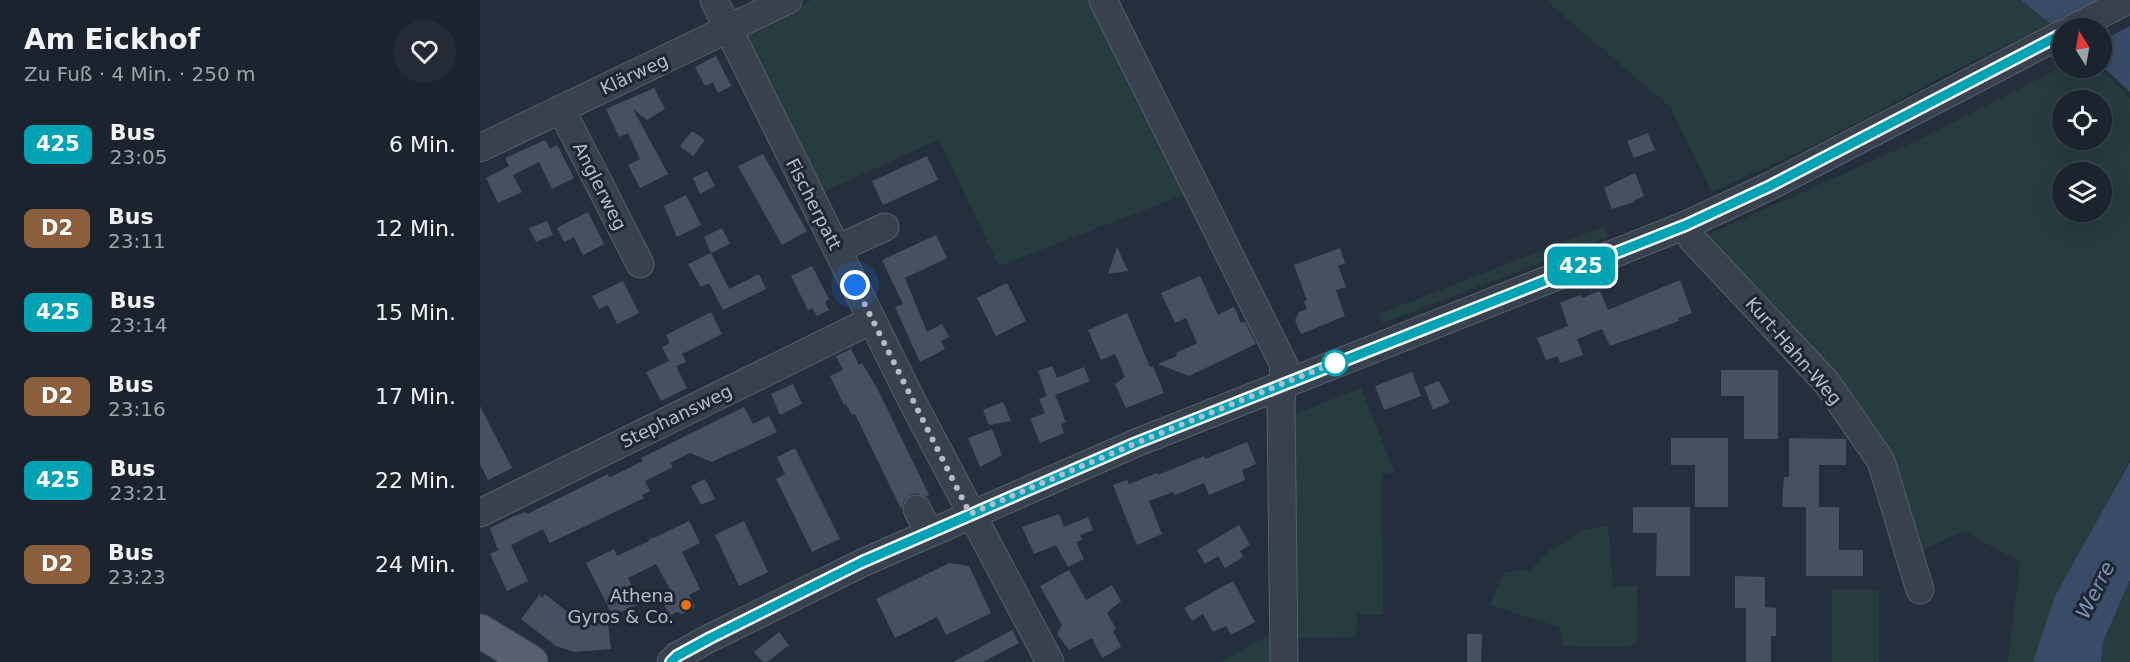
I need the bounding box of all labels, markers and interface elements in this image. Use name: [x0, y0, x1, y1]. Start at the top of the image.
north arrow: [2052, 18, 2112, 78]
map controls: [2052, 18, 2112, 222]
button: heart: [393, 20, 456, 83]
text: Am Eickhof: [24, 23, 200, 56]
street label: Klärweg: [597, 49, 671, 99]
text: Zu Fuß · 4 Min. · 250 m: [24, 62, 256, 86]
button: locate: [2052, 90, 2112, 150]
text: Bus: [110, 120, 155, 145]
text: 425: [36, 132, 80, 156]
text: 6 Min.: [389, 132, 456, 157]
street label: Anglerweg: [569, 139, 631, 233]
text: 23:05: [110, 145, 167, 169]
street label: Fischerpatt: [782, 155, 846, 253]
button: layers: [2052, 162, 2112, 222]
text: Bus: [108, 204, 154, 229]
text: D2: [41, 216, 73, 240]
text: 12 Min.: [375, 216, 456, 241]
text: 23:11: [108, 229, 166, 253]
line badge: 425: [1546, 246, 1616, 286]
text: 425: [1559, 254, 1603, 278]
your location: [840, 270, 870, 300]
text: Bus: [110, 288, 155, 313]
street label: Kurt-Hahn-Weg: [1742, 293, 1846, 409]
text: 425: [36, 300, 80, 324]
text: 15 Min.: [375, 300, 456, 325]
text: 23:14: [110, 313, 167, 337]
unlabelled marker: [1322, 350, 1348, 376]
text: Bus: [108, 372, 154, 397]
street label: Stephansweg: [617, 380, 735, 452]
text: D2: [41, 384, 73, 408]
text: 17 Min.: [375, 384, 456, 409]
text: 23:16: [108, 397, 166, 421]
text: Bus: [110, 456, 155, 481]
text: 425: [36, 468, 80, 492]
text: 22 Min.: [375, 468, 456, 493]
text: 23:21: [110, 481, 167, 505]
text: Bus: [108, 540, 154, 565]
text: D2: [41, 552, 73, 576]
text: 24 Min.: [375, 552, 456, 577]
water label: Werre: [2070, 557, 2120, 623]
text: 23:23: [108, 565, 166, 589]
place label: Athena Gyros & Co.: [568, 585, 674, 627]
marker: Athena Gyros & Co.: [679, 598, 693, 612]

